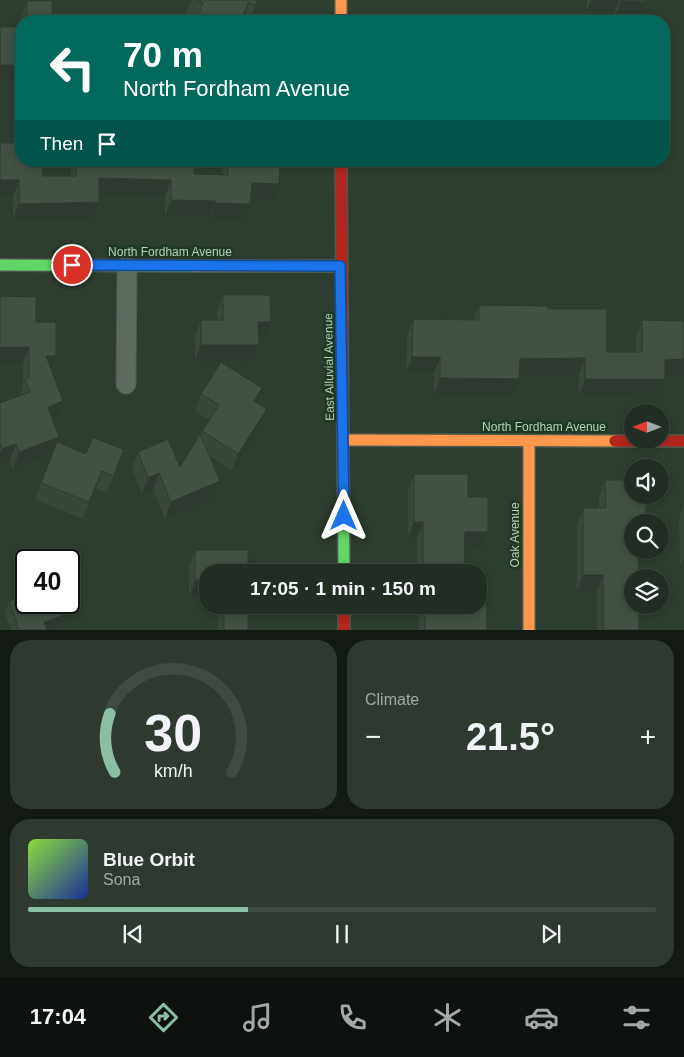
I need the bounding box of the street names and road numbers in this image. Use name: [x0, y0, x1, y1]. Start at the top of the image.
street label: North Fordham Avenue: [108, 245, 232, 259]
street label: East Alluvial Avenue: [321, 313, 337, 421]
street label: North Fordham Avenue: [482, 420, 606, 434]
street label: Oak Avenue: [508, 502, 522, 568]

